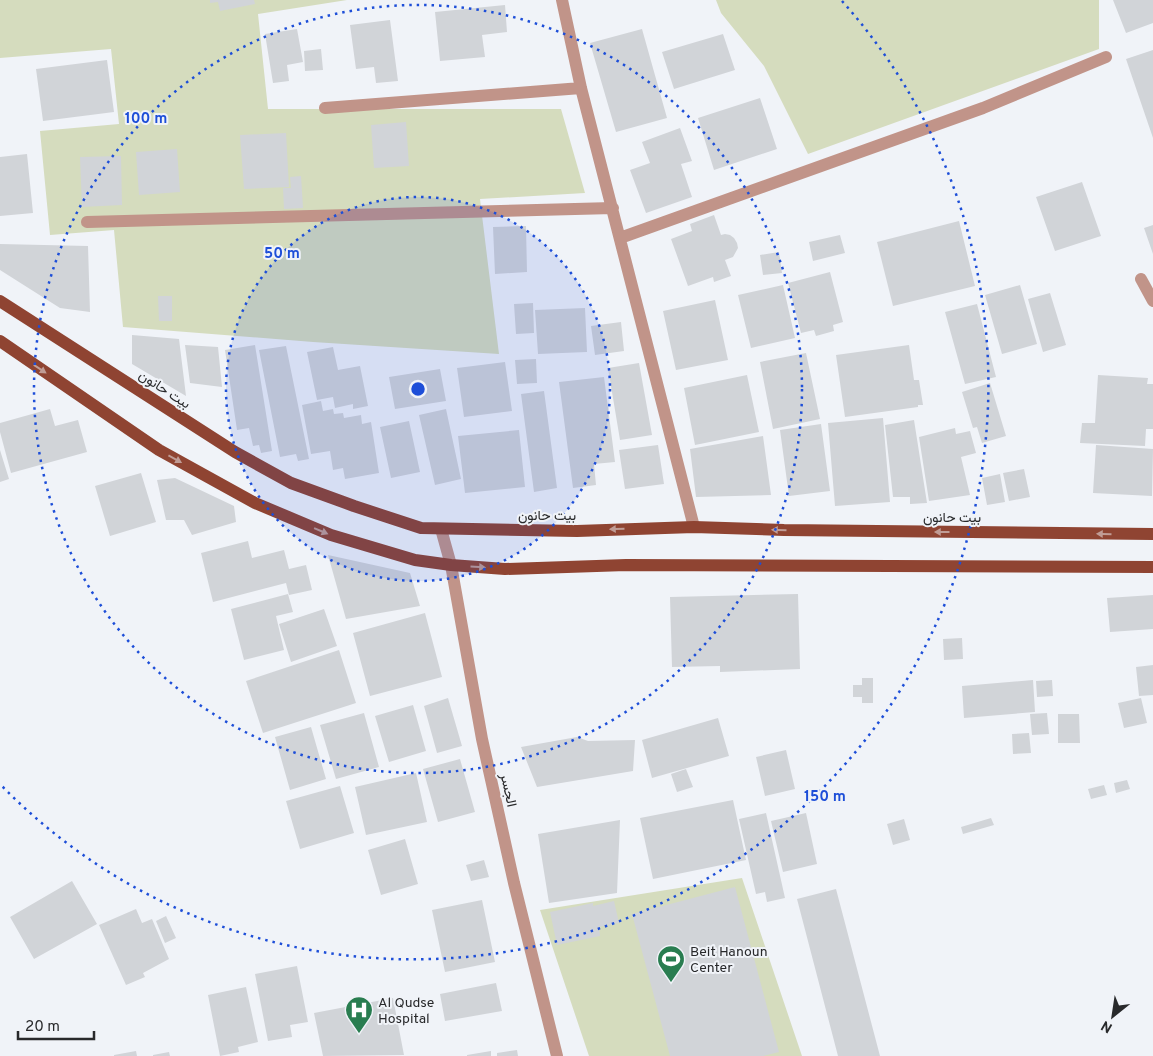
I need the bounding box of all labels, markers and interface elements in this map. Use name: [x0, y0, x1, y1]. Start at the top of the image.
text: 100 m: [125, 110, 167, 129]
text: 50 m: [264, 245, 300, 264]
one-way arrow: [34, 364, 47, 373]
street label: بيت حانون: [135, 367, 193, 413]
centre of rings: [409, 380, 427, 398]
one-way arrow: [169, 454, 182, 463]
street label: بيت حانون: [518, 508, 576, 525]
street label: بيت حانون: [923, 510, 981, 527]
one-way arrow: [609, 526, 625, 534]
one-way arrow: [771, 526, 787, 534]
one-way arrow: [314, 527, 328, 535]
one-way arrow: [934, 528, 950, 536]
one-way arrow: [1096, 529, 1112, 537]
one-way arrow: [471, 564, 487, 572]
street label: الجسر: [495, 771, 519, 809]
text: 150 m: [804, 788, 846, 807]
sports icon: Beit Hanoun Center: [656, 944, 686, 983]
place label: Beit Hanoun Center: [690, 944, 768, 977]
north arrow: [1088, 991, 1138, 1041]
hospital icon: Al Qudse Hospital: [344, 995, 374, 1034]
place label: Al Qudse Hospital: [378, 995, 434, 1028]
scale bar: [18, 1008, 94, 1040]
text: N: [1099, 1016, 1116, 1036]
text: 20 m: [25, 1018, 60, 1037]

